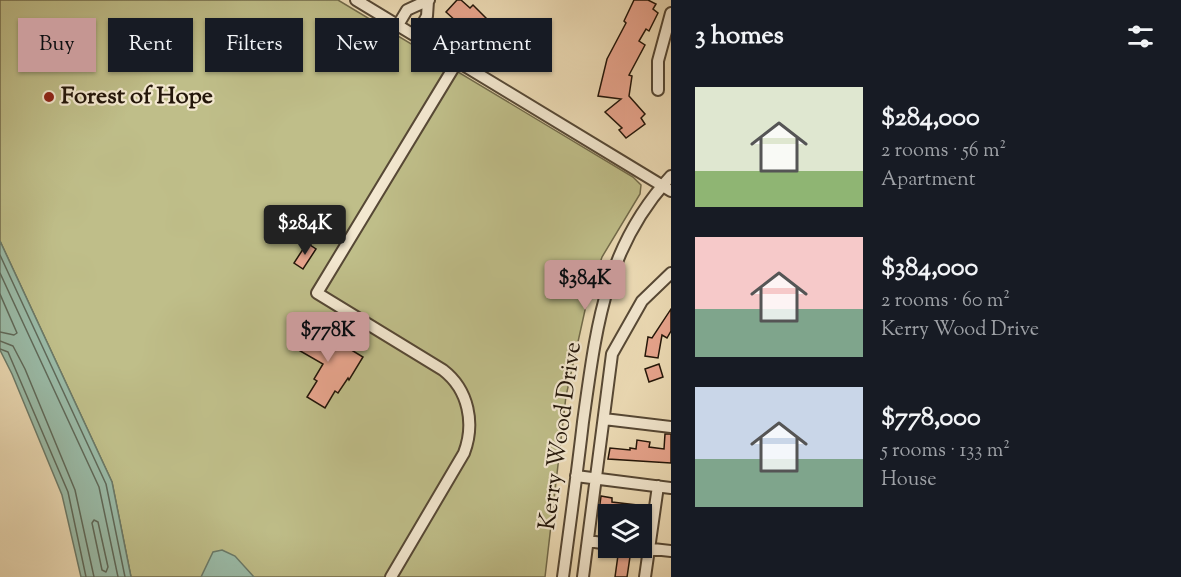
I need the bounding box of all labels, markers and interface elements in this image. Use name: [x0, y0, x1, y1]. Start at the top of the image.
chip: Buy: [18, 18, 96, 72]
chip: Rent: [108, 18, 193, 72]
chip: Filters: [205, 18, 303, 72]
chip: New: [315, 18, 399, 72]
chip: Apartment: [411, 18, 552, 72]
text: 3 homes: [695, 18, 784, 55]
icon: filters: [1124, 20, 1157, 53]
place label: Forest of Hope: [61, 80, 213, 114]
marker: Forest of Hope: [42, 90, 56, 104]
text: $284,000: [881, 100, 980, 137]
icon: home: [743, 111, 815, 183]
text: 2 rooms · 56 m²: [881, 137, 1006, 166]
text: Apartment: [881, 166, 976, 195]
pin: $284K: [263, 205, 347, 256]
text: $284K: [278, 210, 332, 239]
text: $384,000: [881, 250, 978, 287]
pin: $384K: [543, 260, 627, 311]
icon: home: [743, 261, 815, 333]
text: $384K: [558, 265, 612, 294]
text: 2 rooms · 60 m²: [881, 287, 1010, 316]
pin: $778K: [286, 312, 370, 363]
text: Kerry Wood Drive: [881, 316, 1039, 345]
text: $778K: [300, 317, 356, 346]
street label: Kerry Wood Drive: [531, 340, 591, 532]
text: $778,000: [881, 400, 981, 437]
icon: home: [743, 411, 815, 483]
text: 5 rooms · 133 m²: [881, 437, 1010, 466]
text: House: [881, 466, 936, 495]
map controls: [598, 504, 652, 558]
button: layers: [598, 504, 652, 558]

